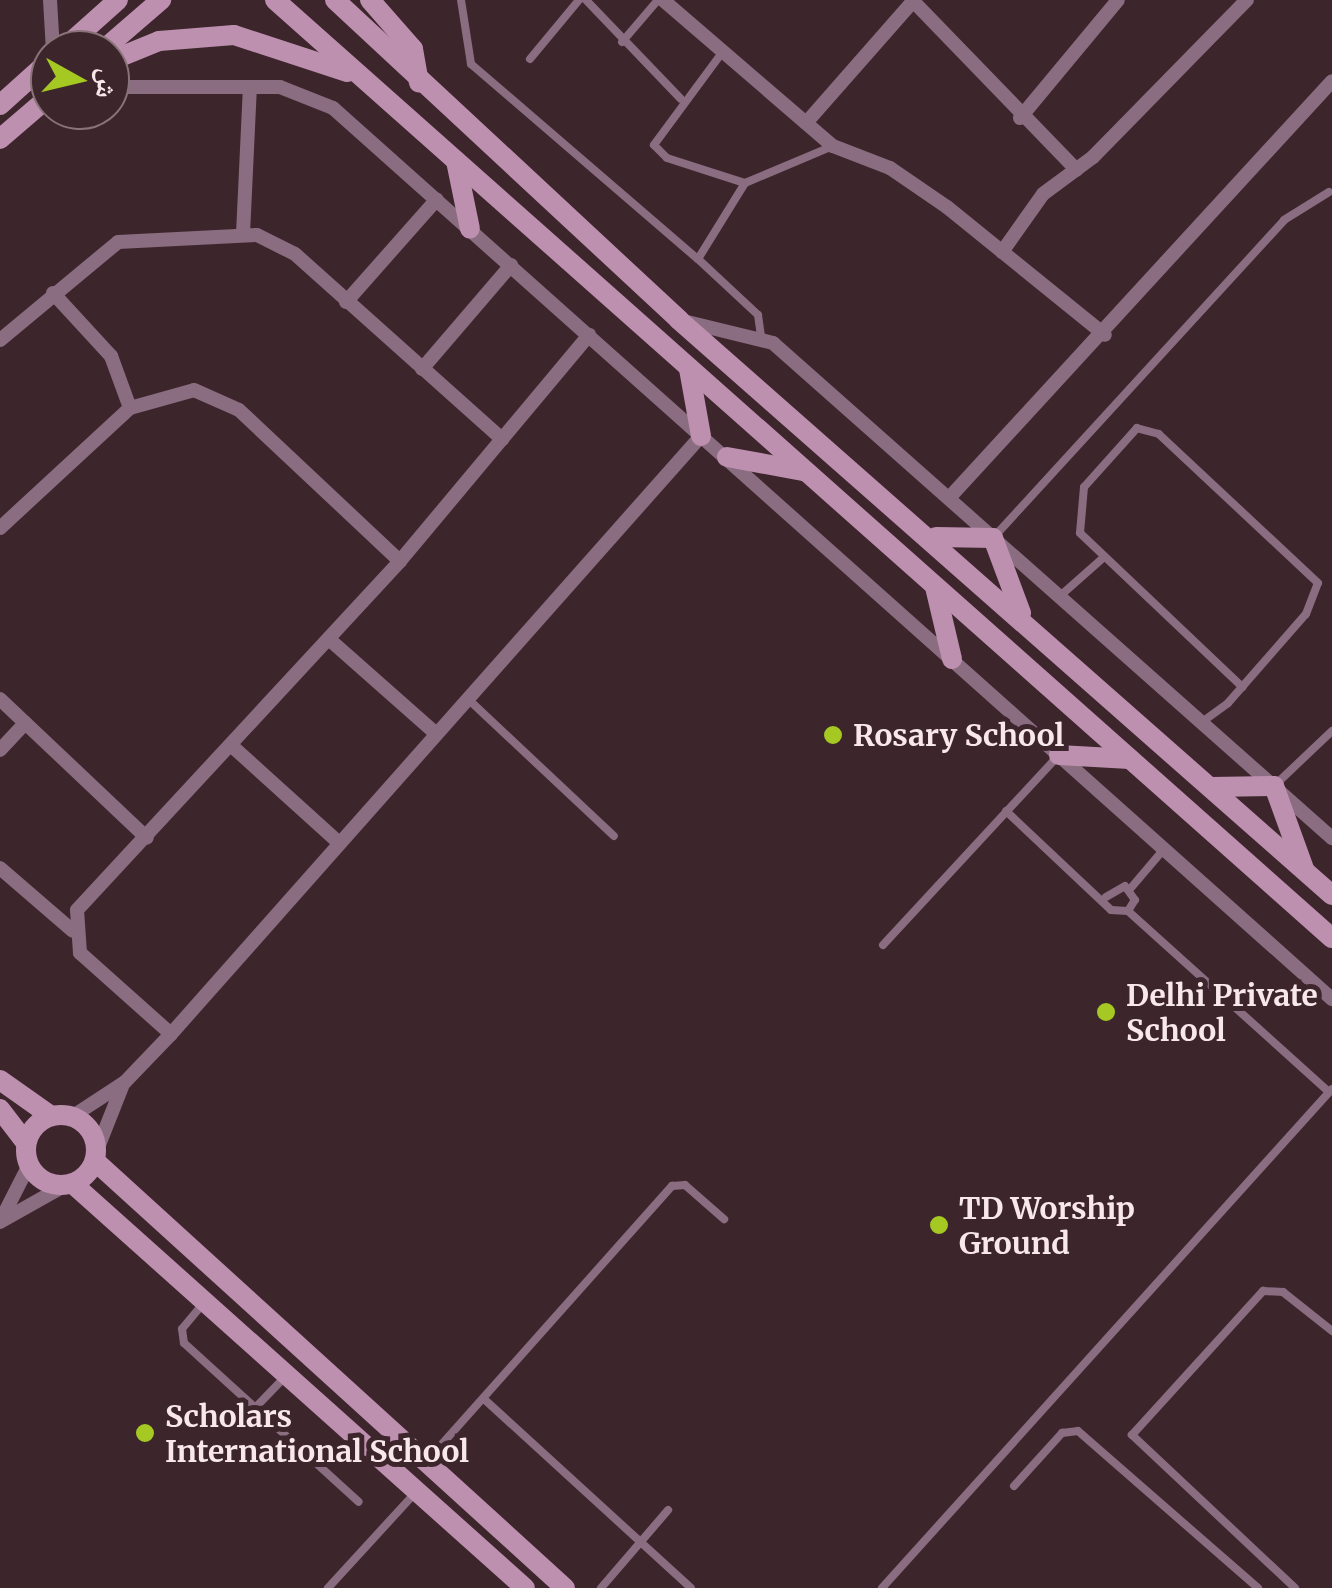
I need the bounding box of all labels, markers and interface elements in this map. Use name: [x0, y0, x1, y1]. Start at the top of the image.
north arrow: [30, 30, 130, 130]
text: ش: [88, 67, 128, 101]
place label: Rosary School: [853, 717, 1064, 753]
marker: Rosary School: [822, 724, 844, 746]
place label: Delhi Private School: [1126, 977, 1318, 1048]
marker: Delhi Private School: [1095, 1001, 1117, 1023]
place label: TD Worship Ground: [959, 1190, 1135, 1260]
marker: TD Worship Ground: [928, 1214, 950, 1236]
place label: Scholars International School: [165, 1398, 469, 1468]
marker: Scholars International School: [134, 1422, 156, 1444]

